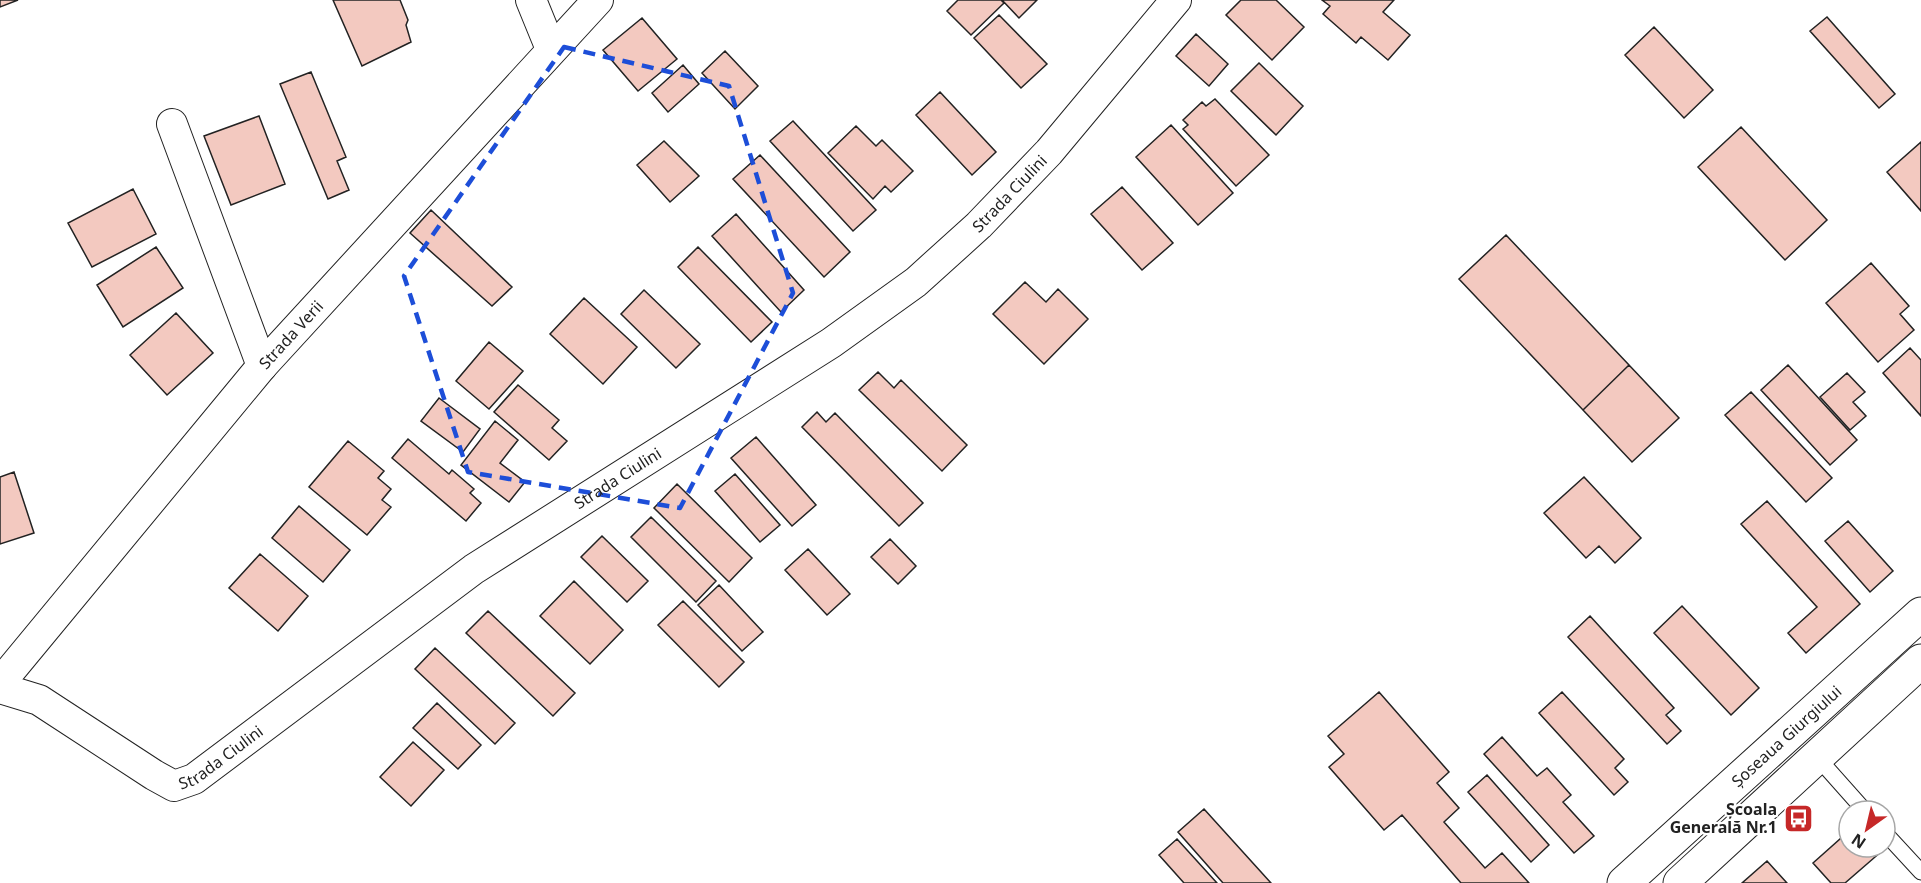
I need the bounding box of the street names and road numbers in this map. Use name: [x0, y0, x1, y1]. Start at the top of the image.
street label: Strada Ciulini: [967, 150, 1052, 237]
street label: Strada Verii: [254, 295, 328, 374]
street label: Strada Ciulini: [570, 442, 665, 514]
street label: Șoseaua Giurgiului: [1727, 680, 1846, 792]
street label: Strada Ciulini: [175, 720, 267, 795]

